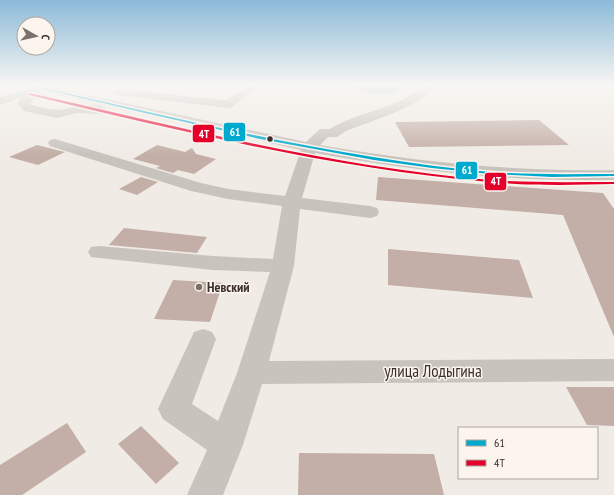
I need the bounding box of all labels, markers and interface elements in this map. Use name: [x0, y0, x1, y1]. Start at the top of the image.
north arrow: [16, 16, 56, 56]
text: С: [39, 34, 53, 41]
line badge: 61: [223, 122, 246, 142]
line badge: 4Т: [192, 124, 215, 143]
text: 61: [230, 125, 240, 139]
text: 4Т: [199, 127, 210, 141]
unlabelled marker: [265, 134, 275, 144]
line badge: 61: [455, 161, 478, 180]
text: 61: [462, 163, 472, 177]
line badge: 4Т: [484, 172, 507, 191]
text: 4Т: [491, 174, 502, 188]
place label: Невский: [207, 278, 250, 296]
marker: Невский: [194, 282, 204, 292]
street label: улица Лодыгина: [384, 360, 482, 382]
legend: [458, 427, 598, 479]
text: 61: [494, 435, 505, 450]
text: 4Т: [494, 455, 505, 470]

